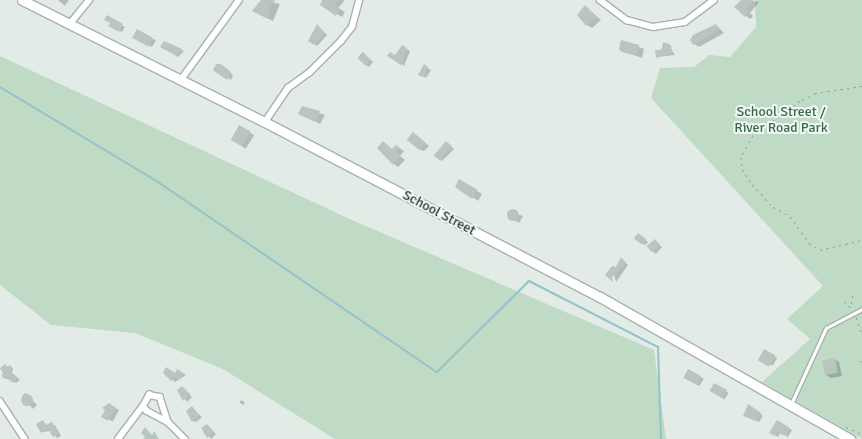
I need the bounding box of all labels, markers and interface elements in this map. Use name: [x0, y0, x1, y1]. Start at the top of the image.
park label: School Street / River Road Park: [734, 104, 828, 136]
street label: School Street: [400, 187, 478, 239]

